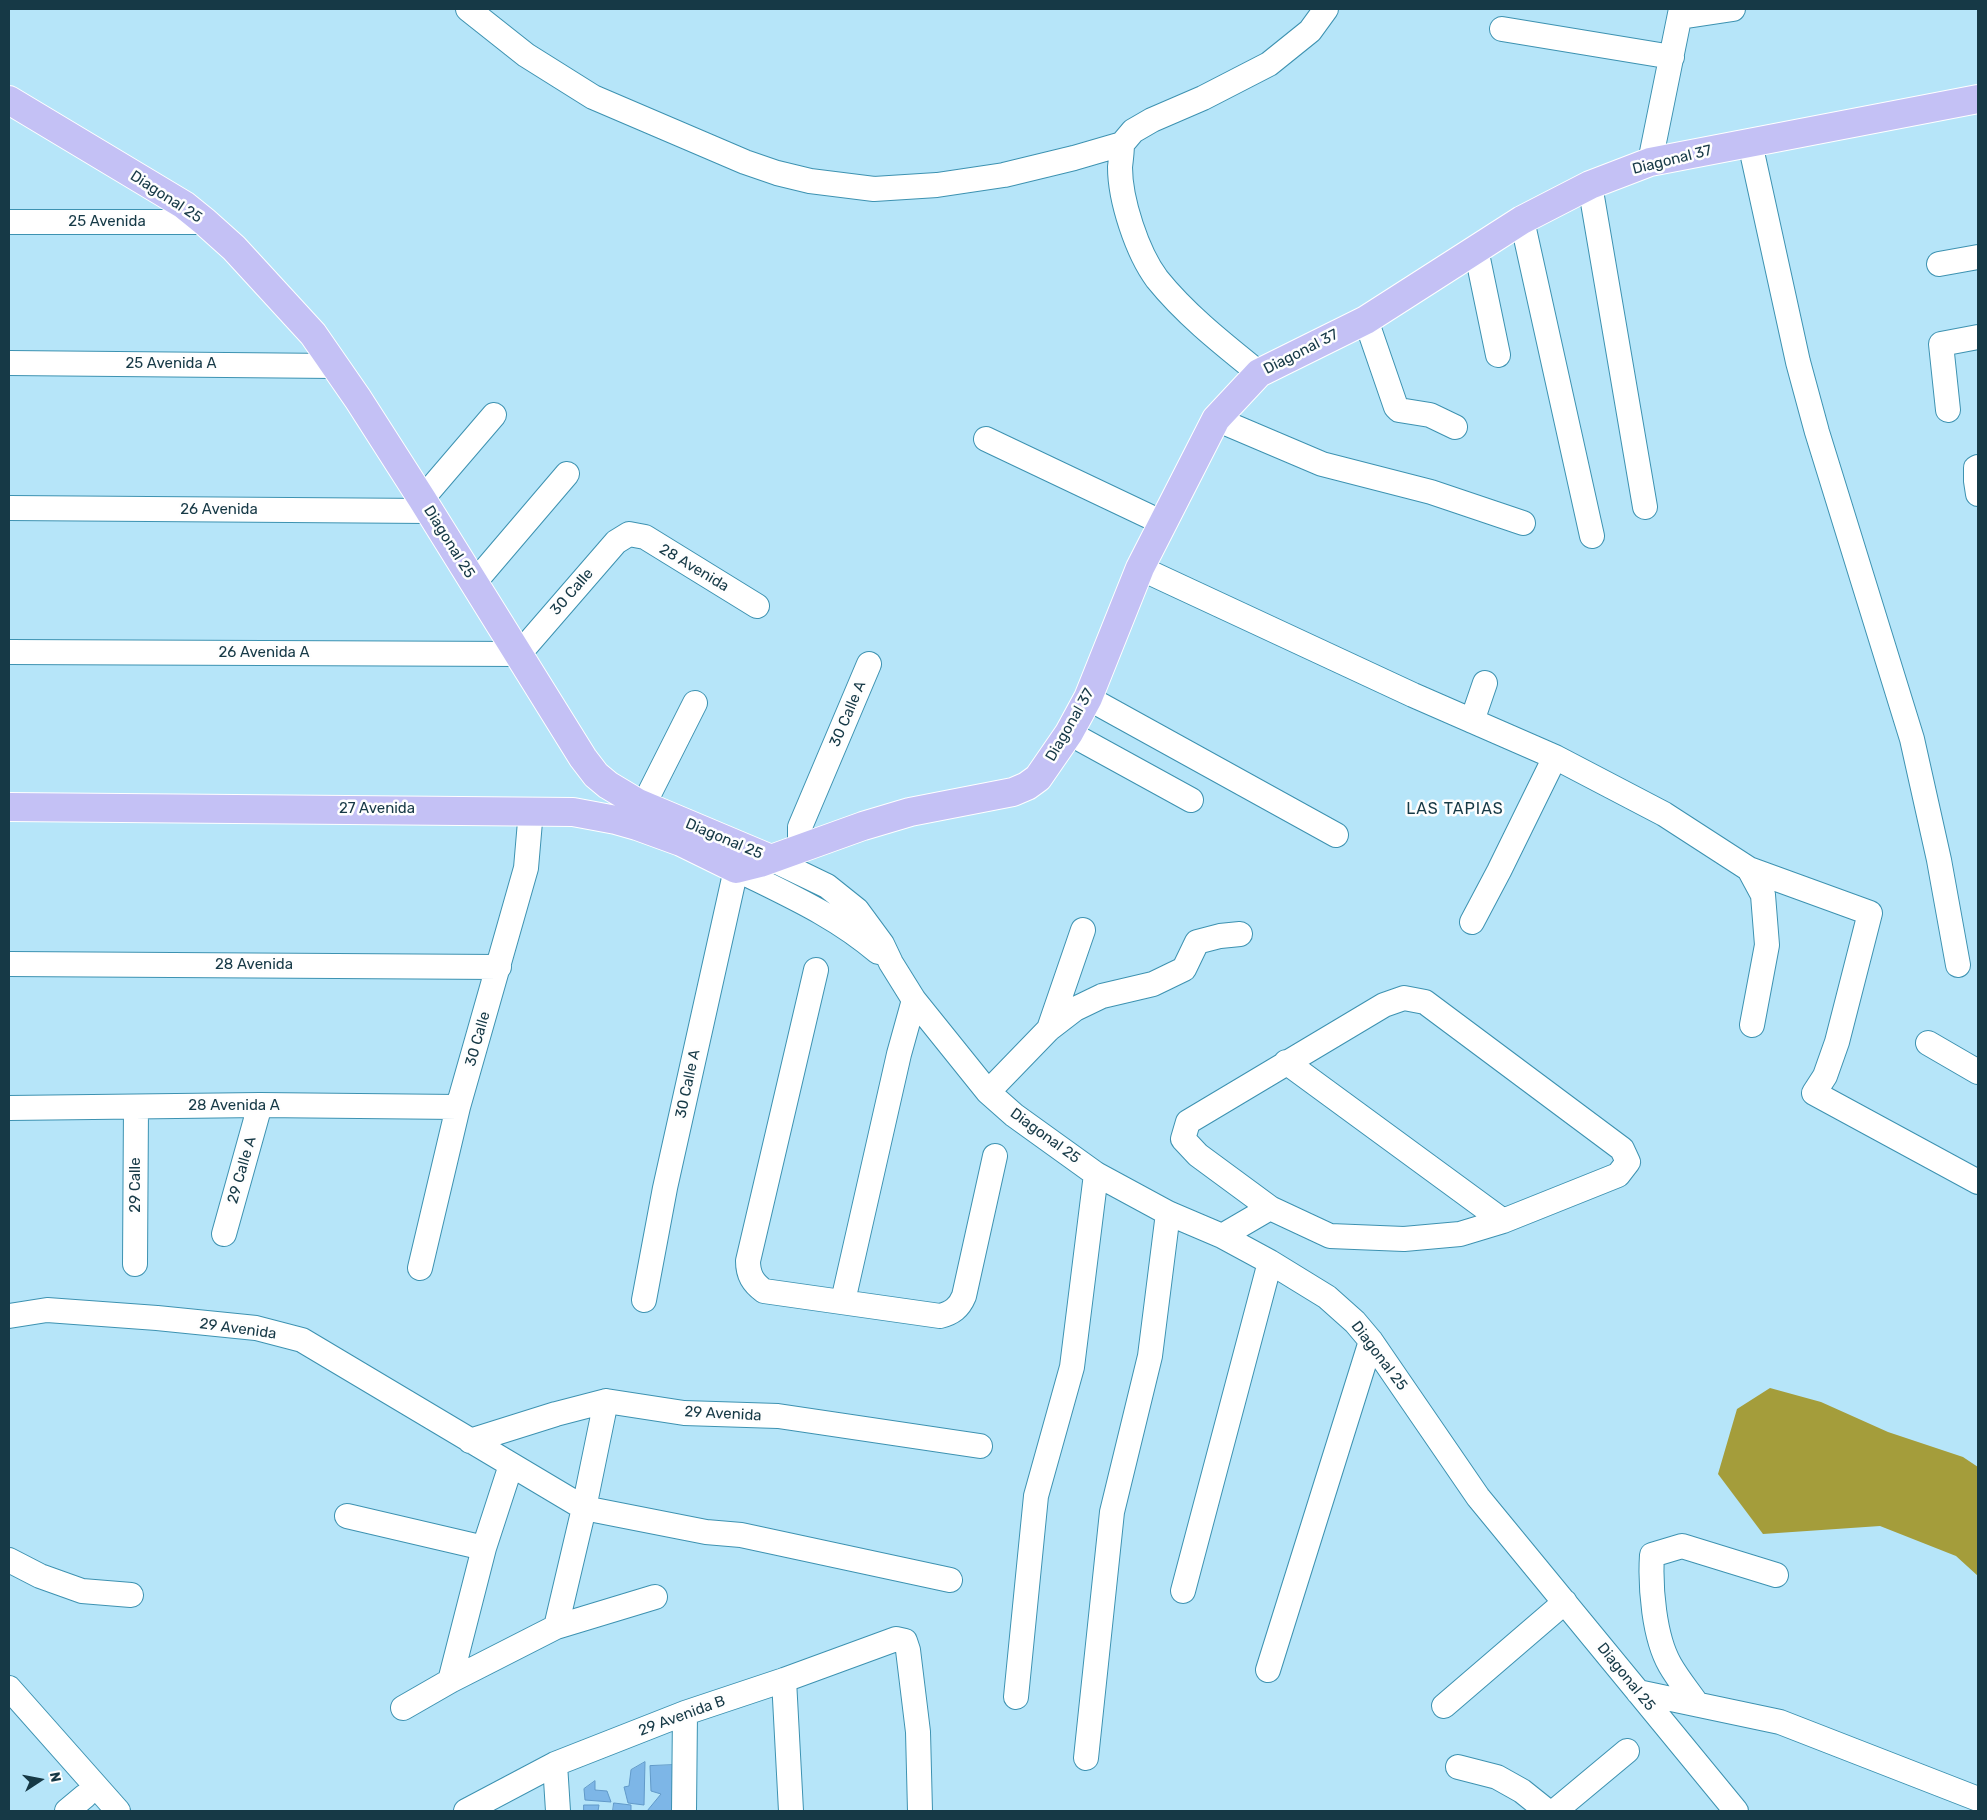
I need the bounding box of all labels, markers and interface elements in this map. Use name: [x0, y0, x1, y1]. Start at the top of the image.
street label: Diagonal 37: [1630, 141, 1714, 179]
street label: Diagonal 25: [127, 167, 205, 227]
street label: 25 Avenida: [68, 213, 146, 231]
street label: Diagonal 37: [1261, 326, 1341, 378]
street label: 25 Avenida A: [125, 355, 217, 373]
street label: 26 Avenida: [180, 501, 258, 519]
street label: Diagonal 25: [420, 502, 478, 582]
street label: 28 Avenida: [656, 540, 732, 596]
street label: 30 Calle: [547, 565, 597, 619]
street label: 26 Avenida A: [218, 644, 310, 662]
street label: 30 Calle A: [826, 678, 870, 750]
street label: Diagonal 37: [1042, 685, 1098, 765]
district label: LAS TAPIAS: [1405, 799, 1505, 819]
street label: 27 Avenida: [339, 800, 415, 818]
street label: Diagonal 25: [683, 815, 765, 863]
street label: 28 Avenida: [215, 956, 293, 974]
street label: 30 Calle: [462, 1010, 494, 1068]
street label: 30 Calle A: [672, 1048, 704, 1120]
street label: 28 Avenida A: [188, 1097, 280, 1115]
street label: Diagonal 25: [1006, 1105, 1084, 1167]
street label: 29 Calle A: [224, 1134, 260, 1206]
street label: 29 Calle: [127, 1157, 145, 1213]
street label: 29 Avenida: [198, 1315, 278, 1343]
street label: Diagonal 25: [1347, 1318, 1411, 1394]
street label: 29 Avenida: [684, 1403, 762, 1425]
street label: Diagonal 25: [1593, 1639, 1659, 1715]
street label: 29 Avenida B: [636, 1692, 728, 1740]
north arrow: [15, 1755, 65, 1805]
text: N: [46, 1770, 65, 1784]

